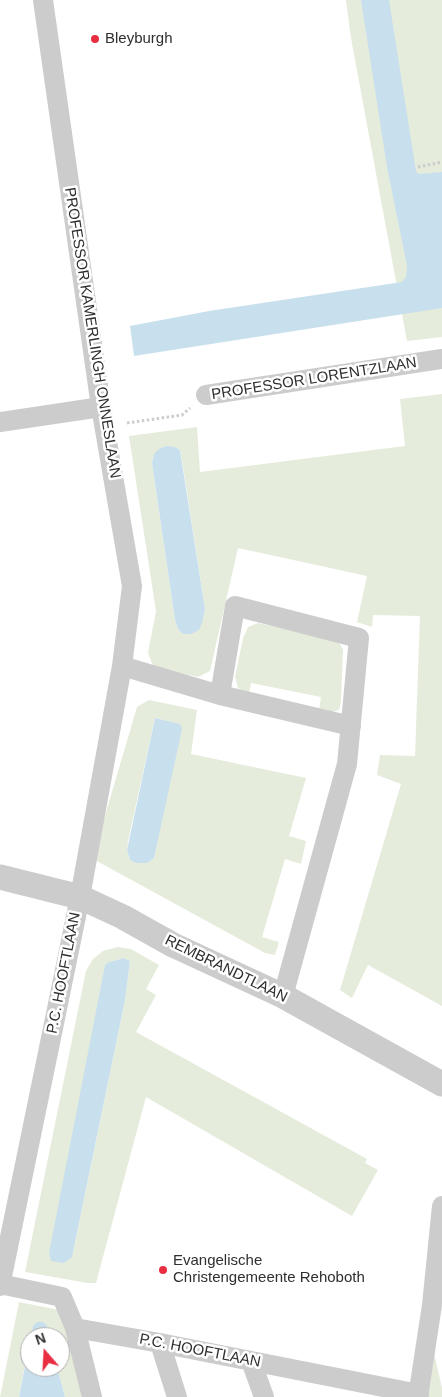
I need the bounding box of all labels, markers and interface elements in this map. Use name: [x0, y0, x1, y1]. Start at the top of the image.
place label: Bleyburgh: [105, 30, 173, 48]
marker: Bleyburgh: [89, 33, 101, 45]
street label: PROFESSOR KAMERLINGH ONNESLAAN: [60, 186, 124, 480]
street label: PROFESSOR LORENTZLAAN: [210, 354, 418, 404]
street label: P.C. HOOFTLAAN: [43, 911, 85, 1035]
street label: REMBRANDTLAAN: [162, 931, 290, 1007]
place label: Evangelische Christengemeente Rehoboth: [173, 1252, 365, 1287]
marker: Evangelische Christengemeente Rehoboth: [157, 1264, 169, 1276]
north arrow: [20, 1327, 70, 1377]
text: N: [33, 1330, 48, 1348]
street label: P.C. HOOFTLAAN: [138, 1330, 262, 1372]

